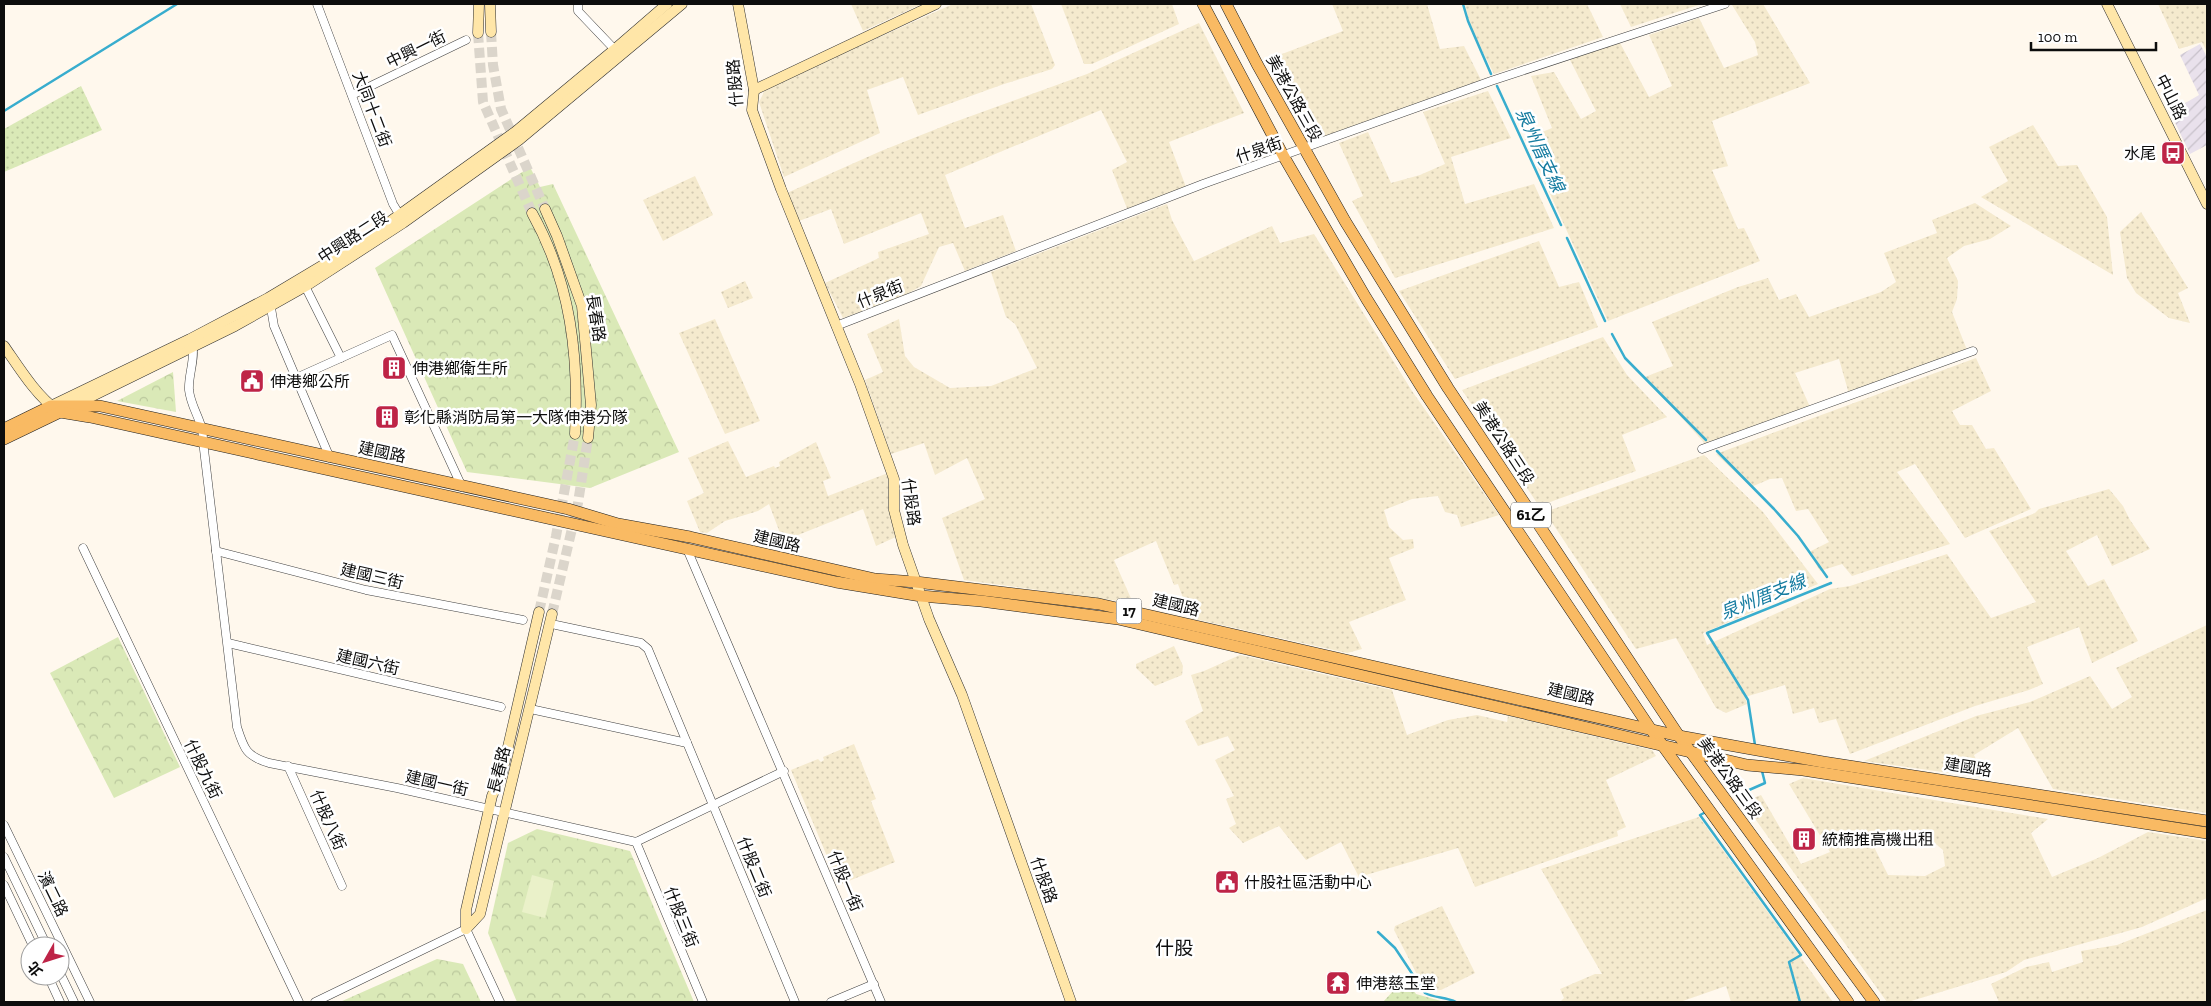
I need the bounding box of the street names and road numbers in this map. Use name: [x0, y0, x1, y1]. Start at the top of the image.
street label: 中興一街: [383, 26, 449, 72]
street label: 美港公路三段: [1262, 51, 1326, 145]
street label: 什股路: [723, 58, 747, 108]
street label: 大同十二街: [349, 68, 395, 150]
street label: 中山路: [2152, 71, 2190, 123]
street label: 什泉街: [1233, 133, 1285, 167]
street label: 中興路二段: [314, 207, 392, 267]
street label: 什泉街: [854, 276, 906, 312]
street label: 長春路: [583, 293, 609, 343]
street label: 美港公路三段: [1470, 398, 1538, 488]
street label: 建國路: [357, 438, 407, 466]
street label: 什股路: [898, 477, 924, 527]
road number: 61乙: [1511, 502, 1551, 528]
street label: 建國路: [751, 526, 803, 556]
street label: 建國三街: [339, 560, 405, 592]
street label: 建國路: [1150, 590, 1202, 620]
road number: 17: [1116, 598, 1142, 624]
street label: 建國六街: [335, 646, 401, 678]
street label: 建國路: [1545, 679, 1597, 709]
street label: 美港公路三段: [1694, 734, 1766, 822]
street label: 什股九街: [180, 736, 226, 802]
street label: 長春路: [484, 744, 514, 796]
street label: 建國路: [1943, 754, 1993, 780]
street label: 建國一街: [404, 767, 470, 799]
street label: 什股八街: [306, 787, 350, 853]
street label: 什股二街: [733, 834, 775, 900]
street label: 什股一街: [824, 848, 866, 914]
street label: 什股路: [1027, 854, 1061, 906]
street label: 濱二路: [34, 868, 72, 920]
street label: 什股三街: [660, 884, 702, 950]

